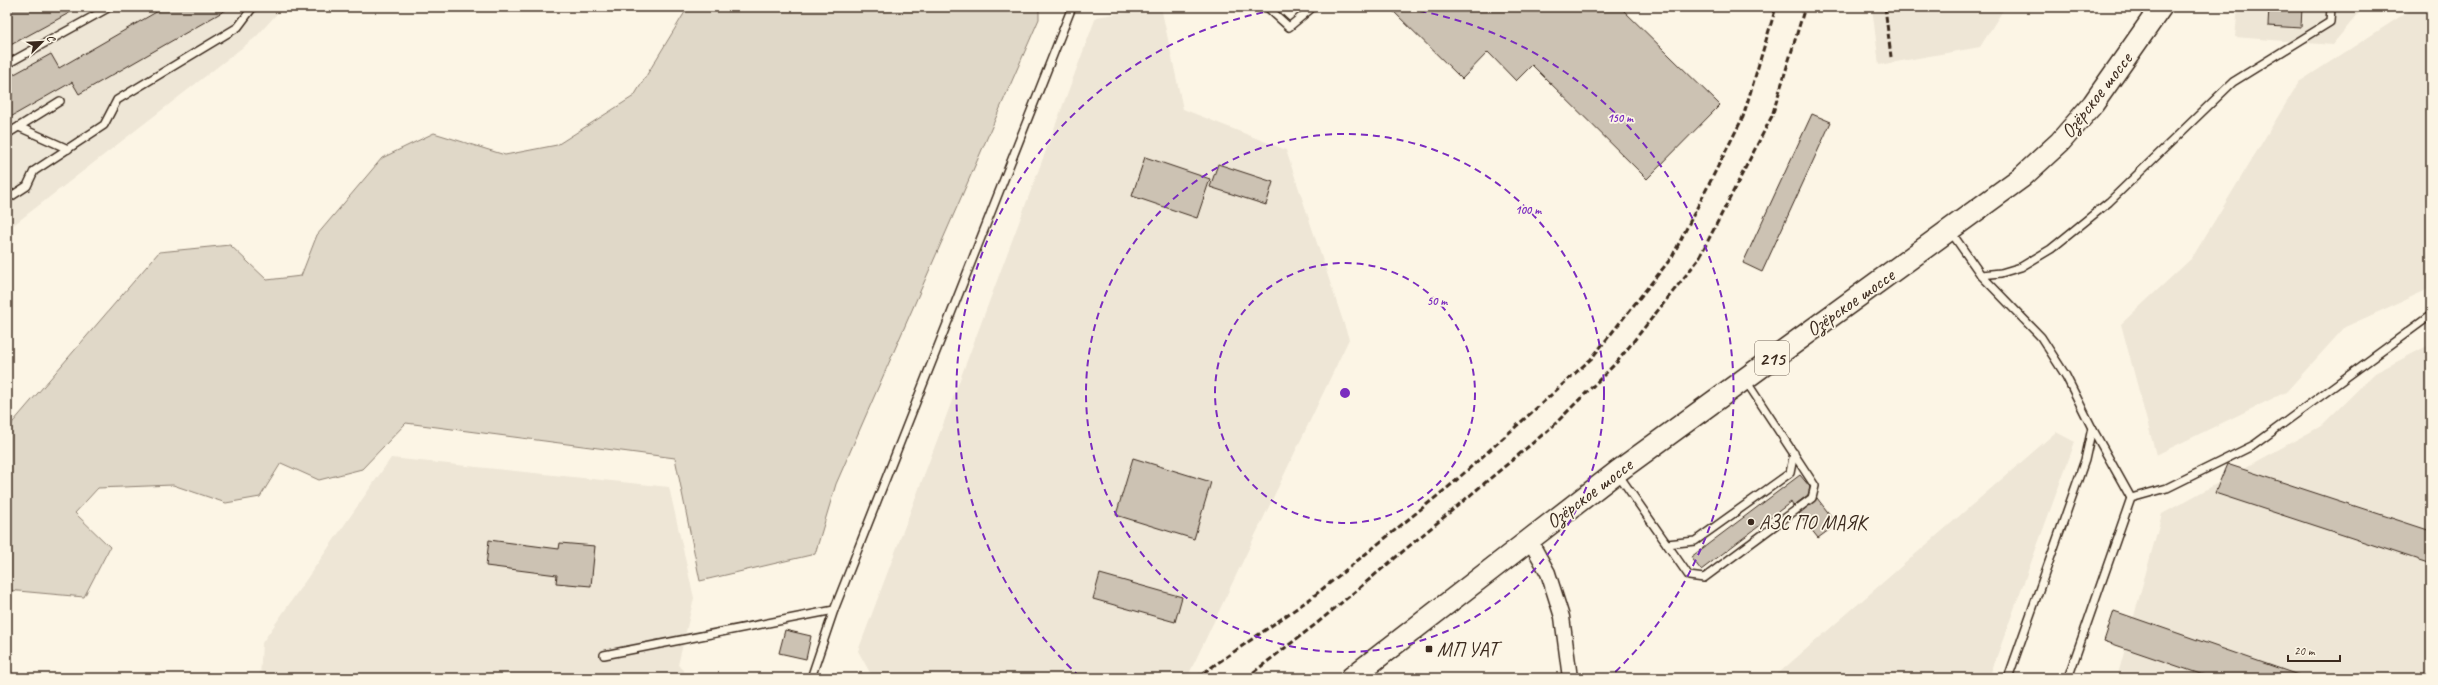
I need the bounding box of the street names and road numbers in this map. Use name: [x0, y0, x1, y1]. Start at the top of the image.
street label: Озёрское шоссе: [2055, 46, 2139, 144]
street label: Озёрское шоссе: [1801, 262, 1901, 343]
road number: 215: [1755, 341, 1789, 375]
street label: Озёрское шоссе: [1541, 452, 1639, 535]

